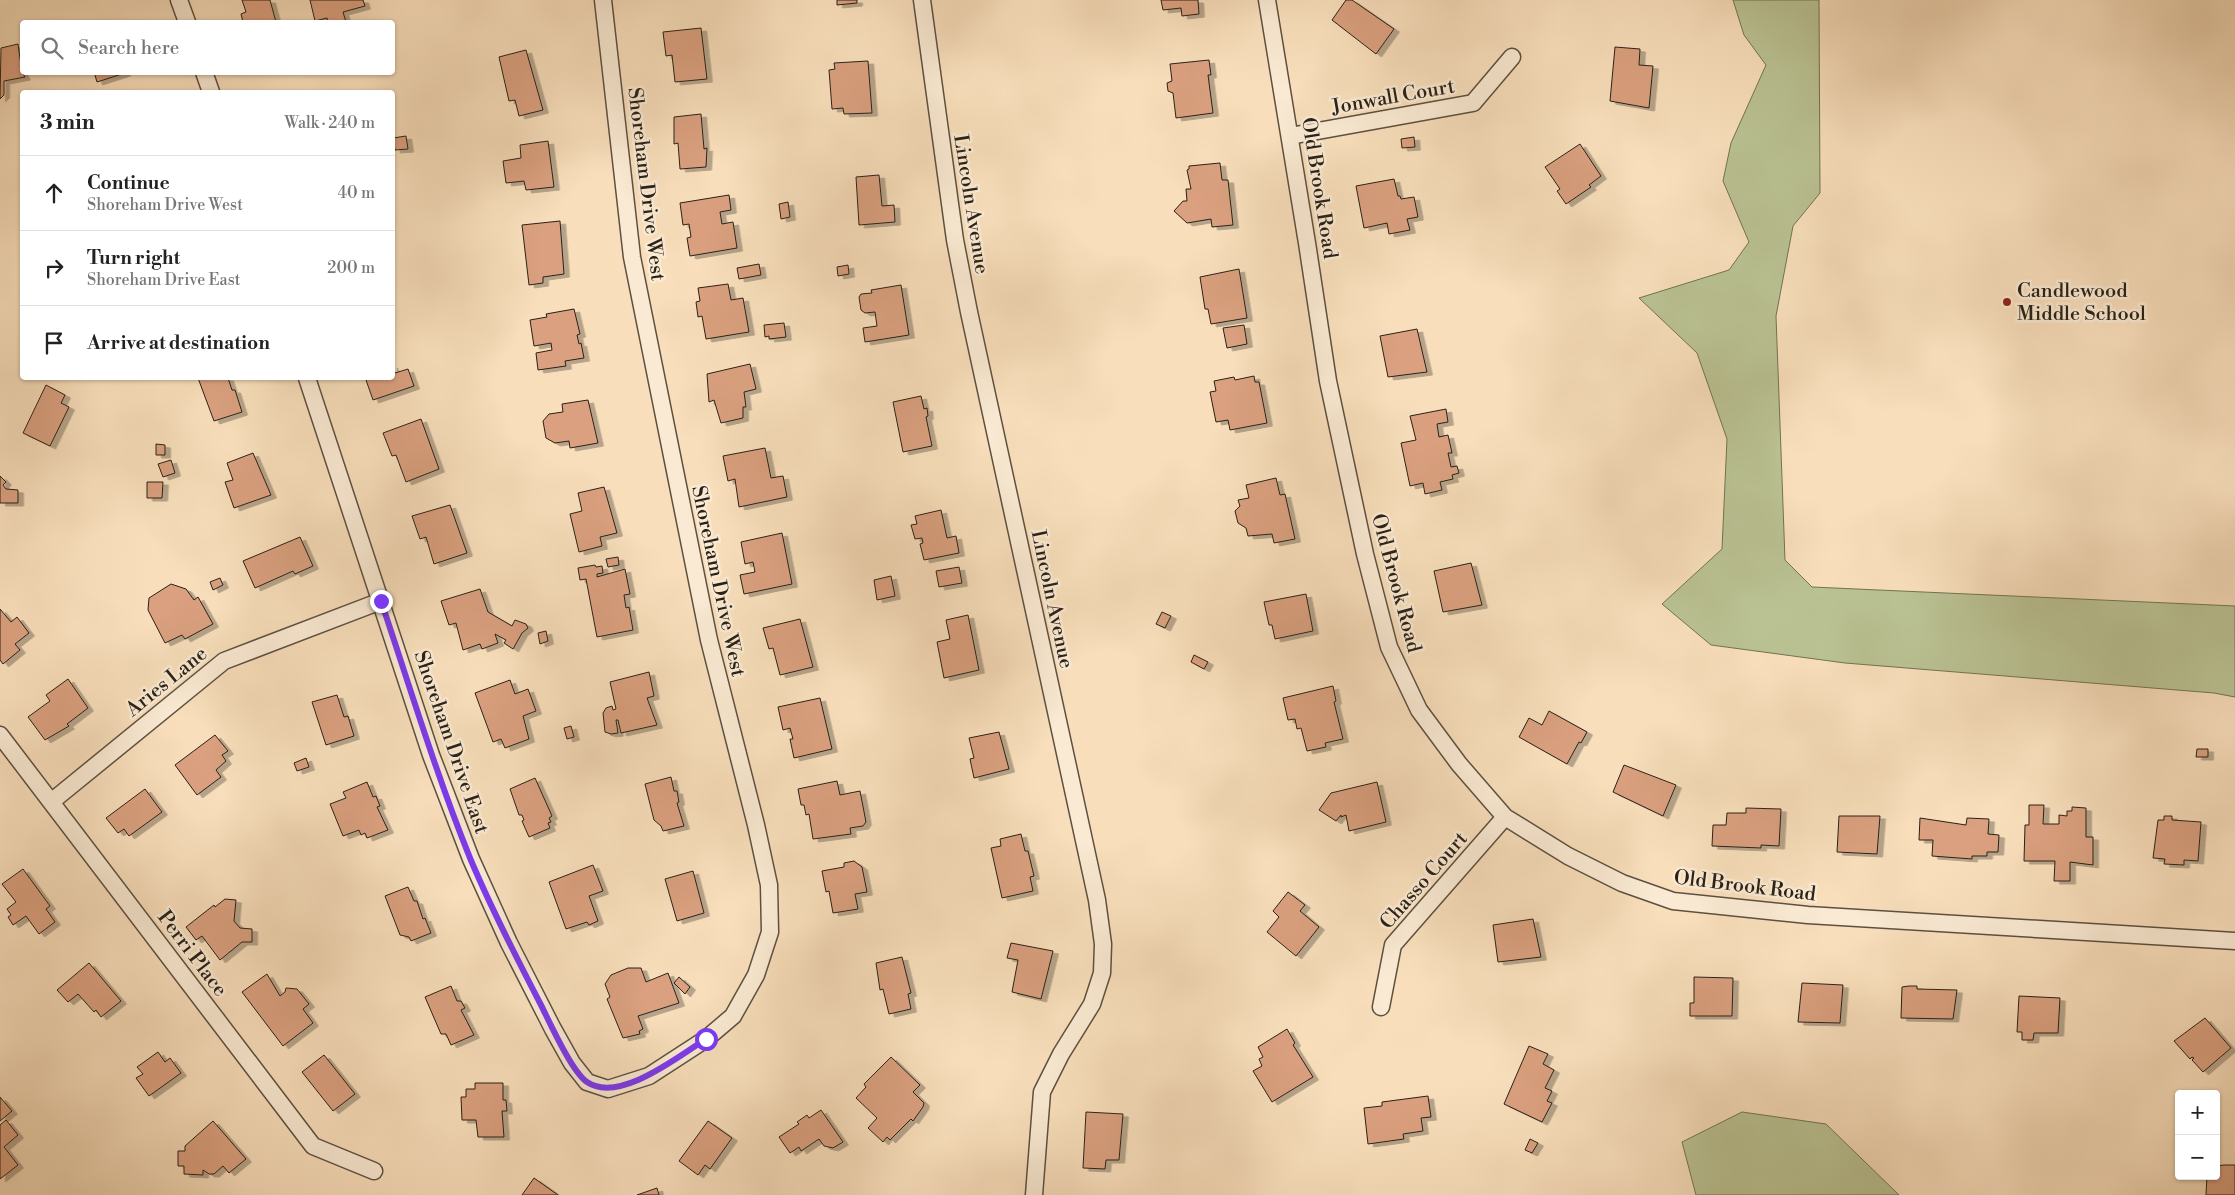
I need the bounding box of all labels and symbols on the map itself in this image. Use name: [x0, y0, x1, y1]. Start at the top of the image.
street label: Jonwall Court: [1329, 74, 1457, 121]
street label: Shoreham Drive West: [621, 86, 670, 282]
street label: Old Brook Road: [1295, 116, 1342, 261]
street label: Lincoln Avenue: [947, 133, 994, 276]
place label: Candlewood Middle School: [2017, 279, 2146, 327]
marker: Candlewood Middle School: [2001, 296, 2013, 308]
street label: Shoreham Drive West: [685, 483, 750, 679]
street label: Old Brook Road: [1365, 511, 1426, 656]
street label: Lincoln Avenue: [1025, 528, 1078, 671]
route end: [370, 590, 393, 613]
street label: Aries Lane: [120, 642, 213, 723]
street label: Shoreham Drive East: [408, 648, 494, 837]
street label: Chasso Court: [1375, 827, 1473, 935]
street label: Old Brook Road: [1672, 865, 1818, 908]
street label: Perri Place: [151, 906, 232, 1002]
route start: [695, 1028, 718, 1051]

